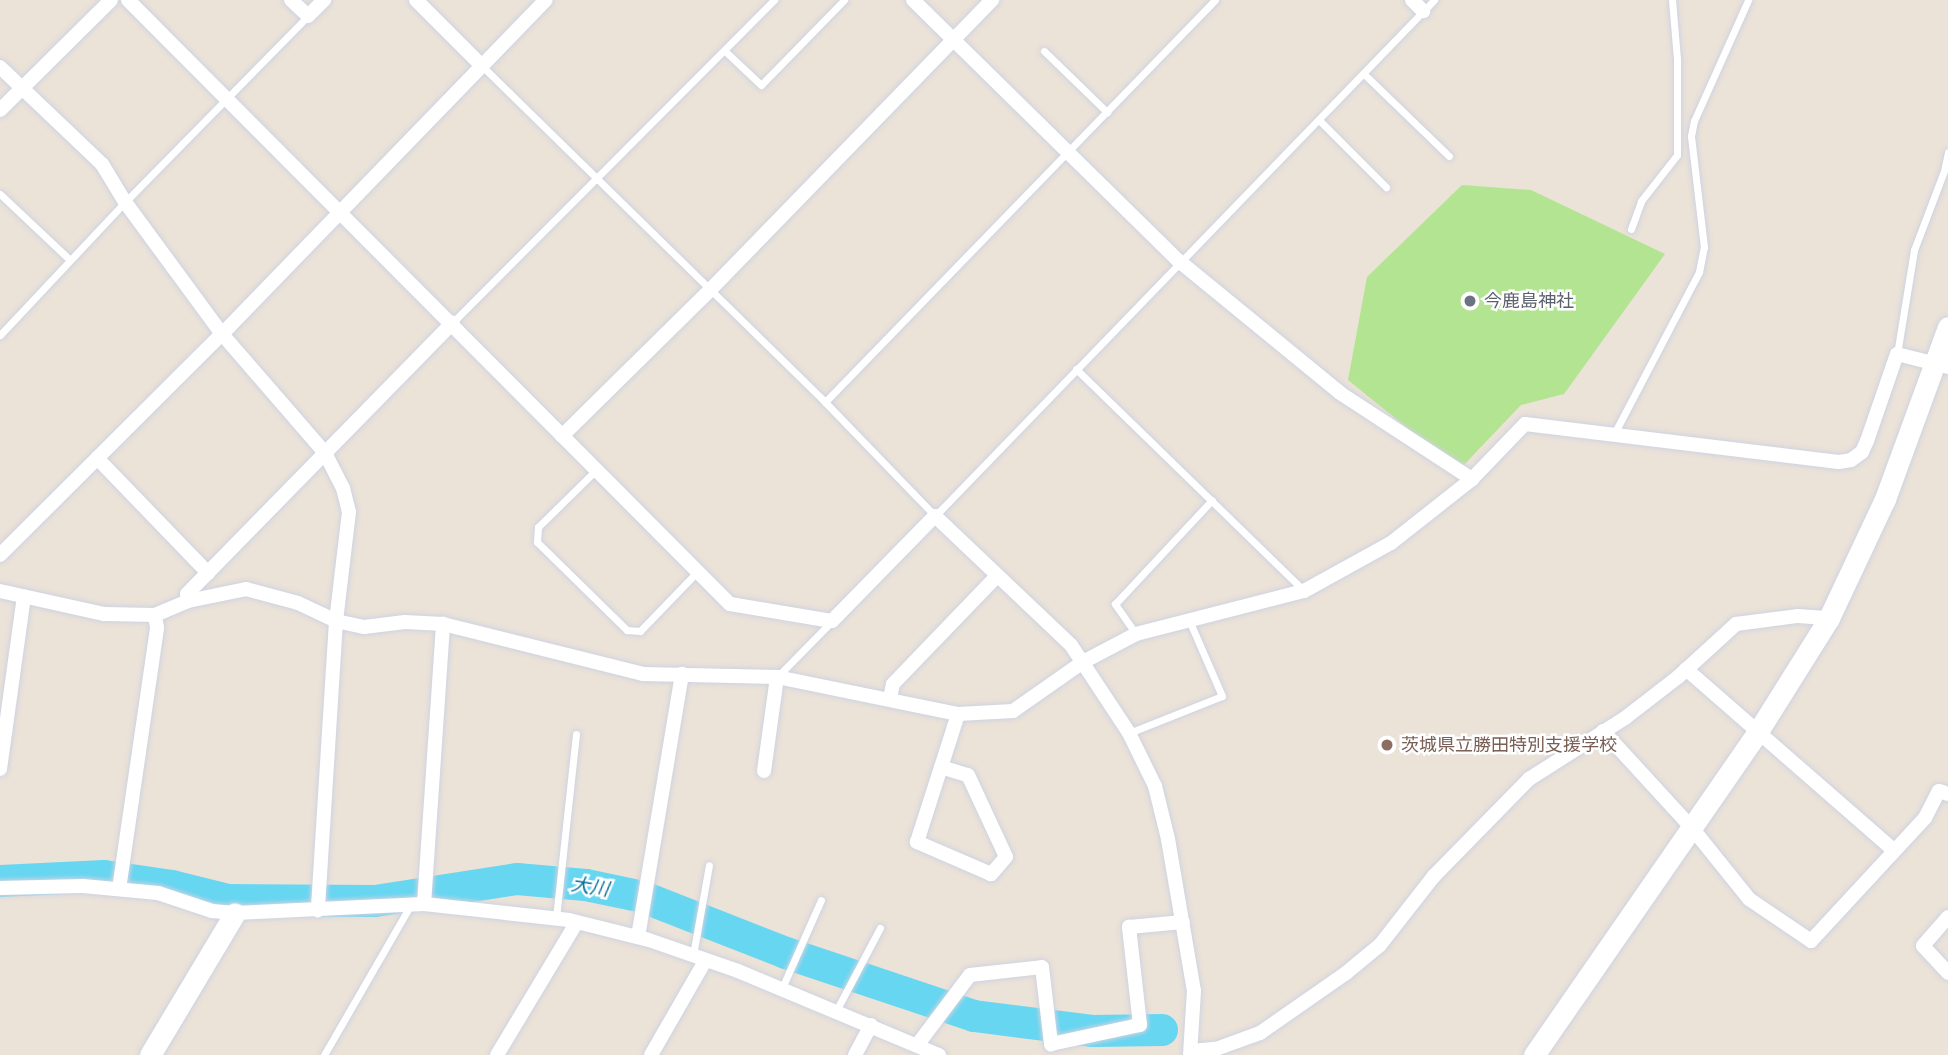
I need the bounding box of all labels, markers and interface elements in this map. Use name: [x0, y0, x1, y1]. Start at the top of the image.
place label: 今鹿島神社: [1484, 290, 1574, 312]
marker: 今鹿島神社: [1462, 293, 1478, 309]
place label: 茨城県立勝田特別支援学校: [1401, 734, 1617, 756]
marker: 茨城県立勝田特別支援学校: [1379, 737, 1395, 753]
water label: 大川: [569, 873, 611, 901]

